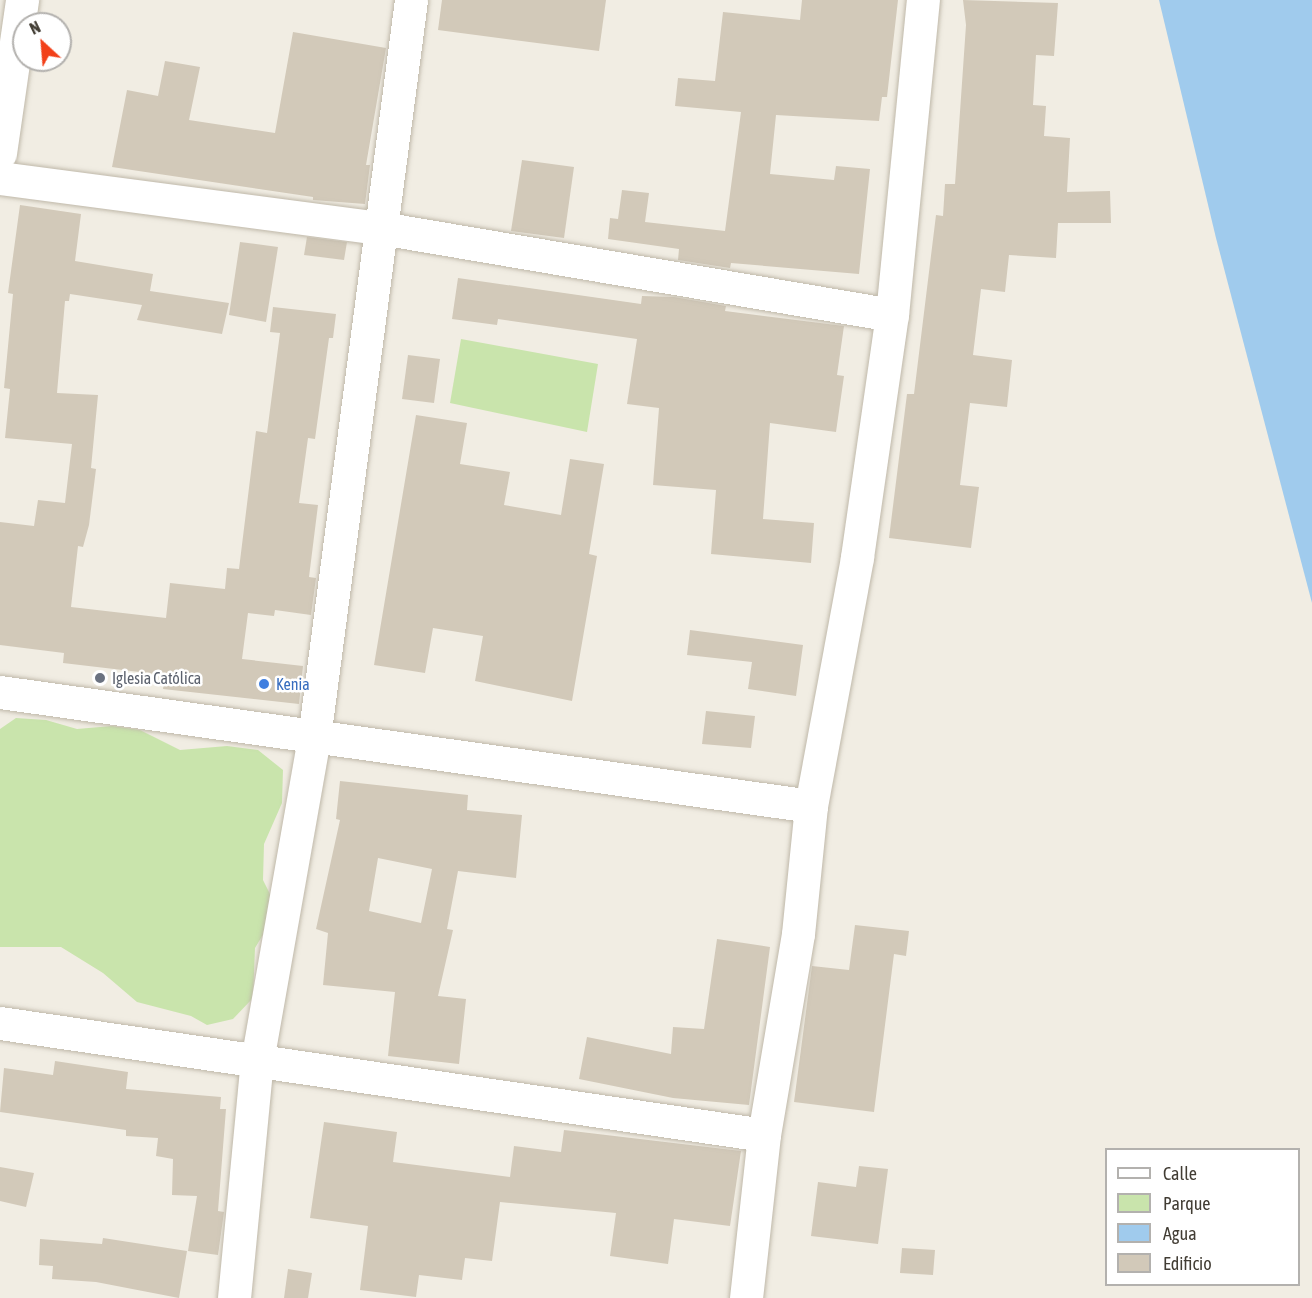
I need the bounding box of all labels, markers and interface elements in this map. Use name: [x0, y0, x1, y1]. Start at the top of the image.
north arrow: [12, 12, 72, 72]
text: N: [27, 17, 43, 38]
place label: Iglesia Católica: [112, 668, 201, 688]
marker: Iglesia Católica: [93, 671, 107, 685]
place label: Kenia: [276, 674, 310, 694]
marker: Kenia: [257, 677, 271, 691]
legend: [1105, 1148, 1300, 1286]
text: Calle: [1163, 1163, 1197, 1184]
text: Parque: [1163, 1193, 1211, 1214]
text: Agua: [1163, 1223, 1197, 1244]
text: Edificio: [1163, 1253, 1212, 1274]

